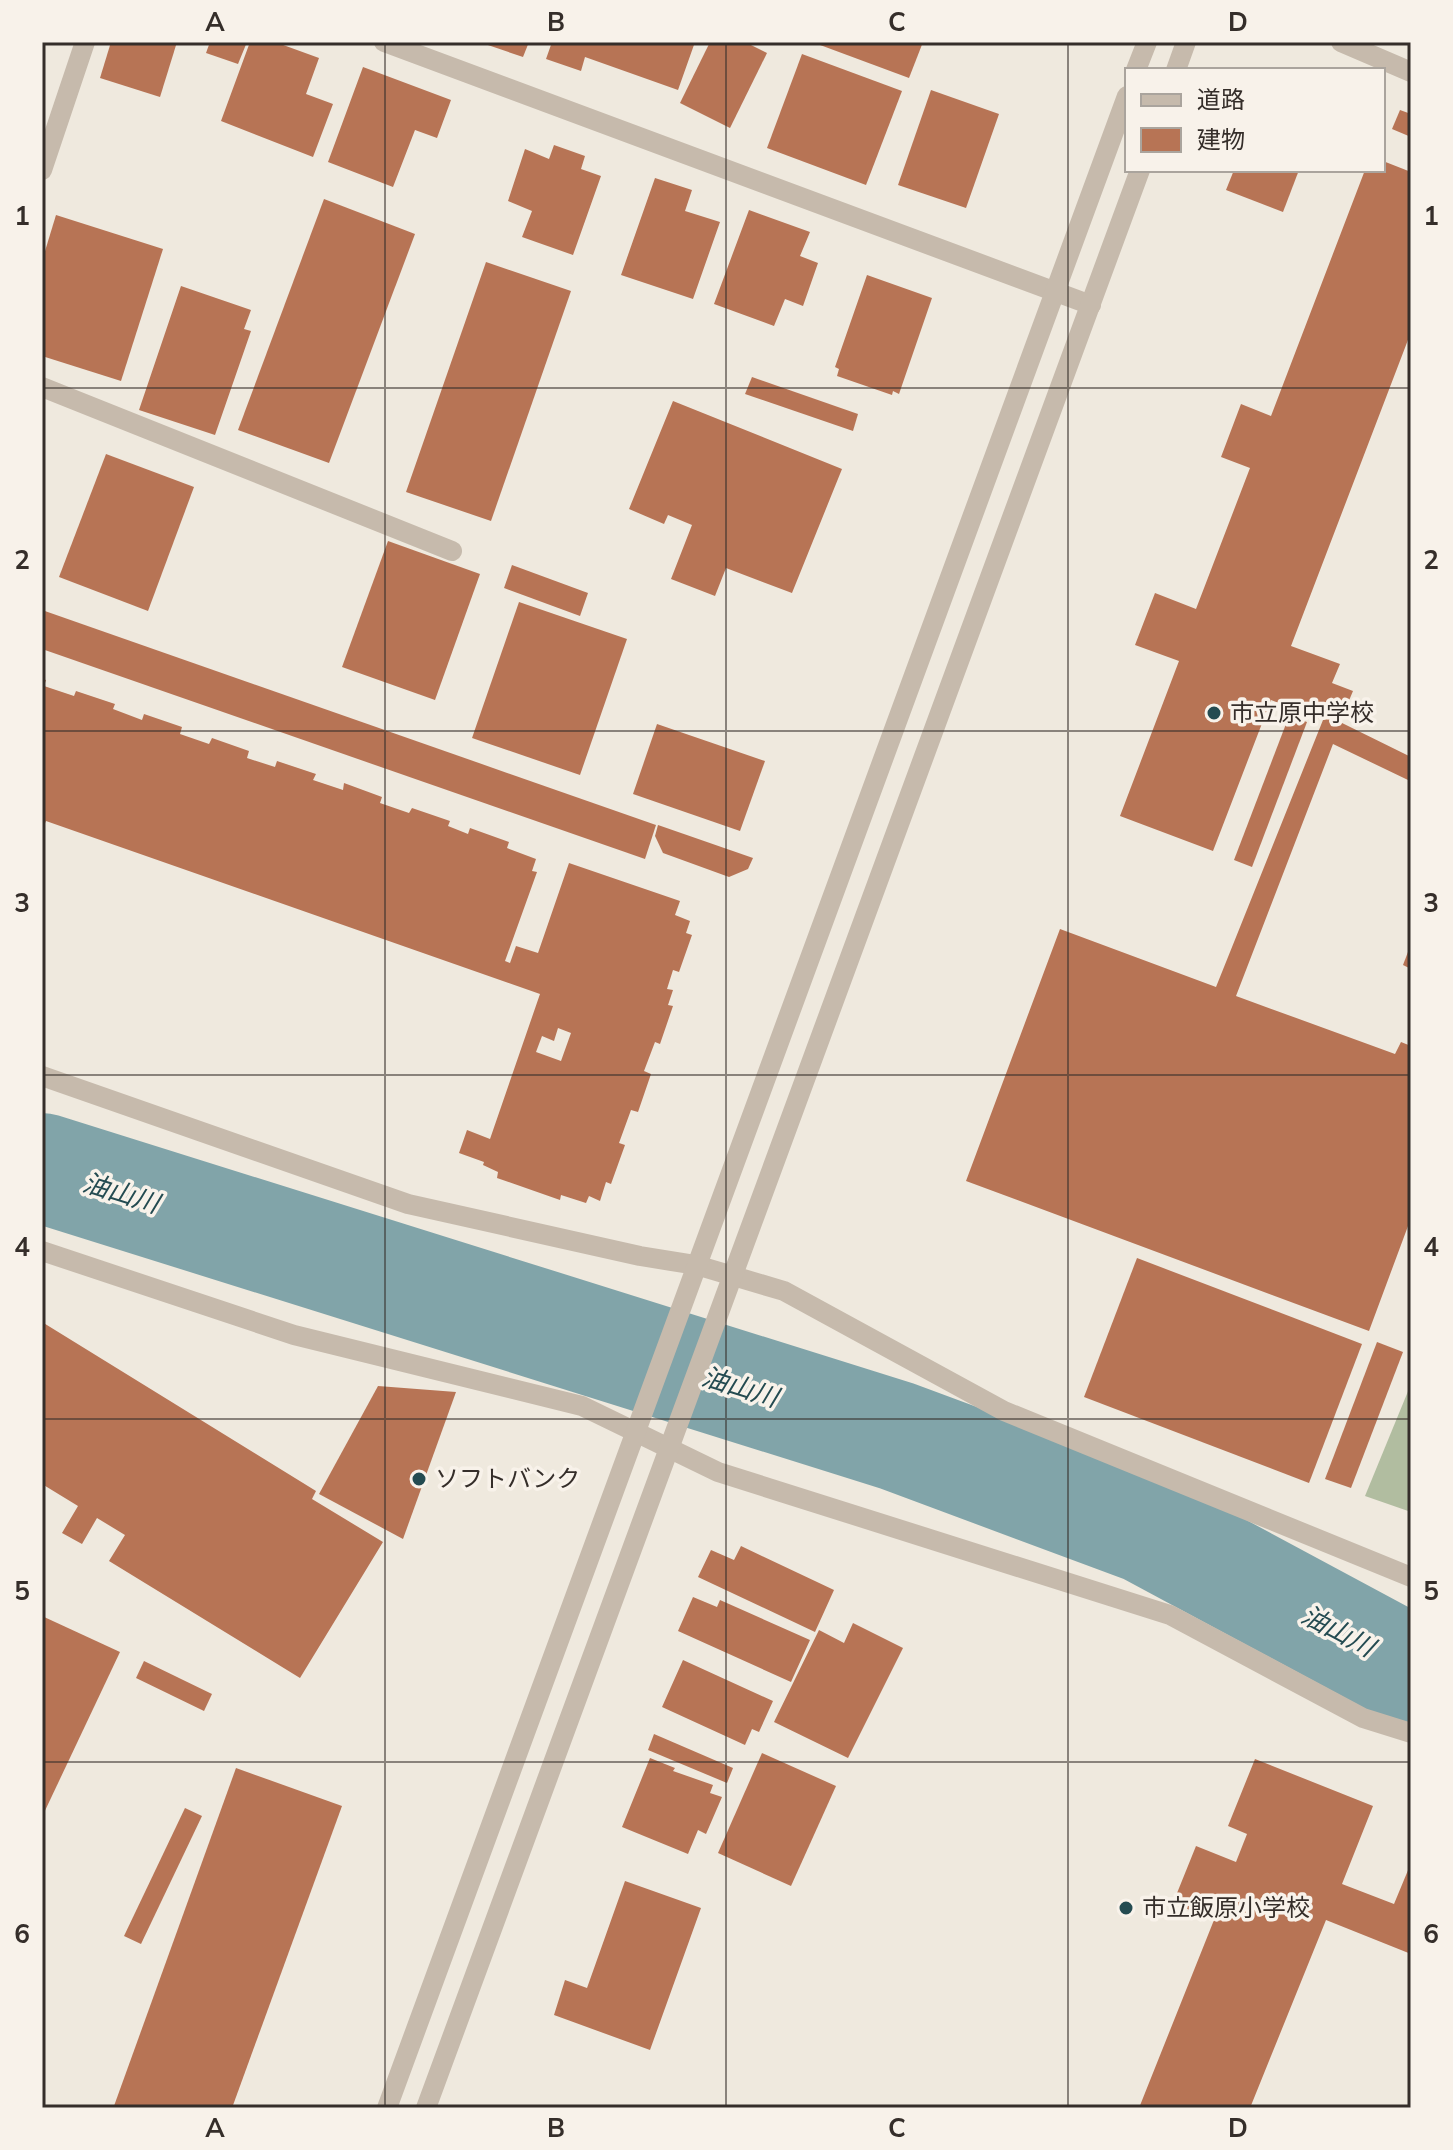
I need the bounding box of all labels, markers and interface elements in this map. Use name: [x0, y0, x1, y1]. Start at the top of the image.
text: A: [205, 5, 225, 38]
text: B: [547, 5, 565, 38]
text: C: [888, 5, 906, 38]
text: D: [1228, 5, 1248, 38]
legend: [1125, 68, 1385, 172]
text: 道路: [1197, 84, 1245, 114]
text: 建物: [1197, 124, 1245, 154]
text: 1: [14, 199, 30, 232]
text: 1: [1423, 199, 1439, 232]
text: 2: [14, 543, 30, 576]
text: 2: [1423, 543, 1439, 576]
place label: 市立原中学校: [1230, 697, 1374, 727]
marker: 市立原中学校: [1205, 704, 1223, 722]
text: 3: [14, 886, 30, 919]
text: 3: [1423, 886, 1439, 919]
water label: 油山川: [79, 1165, 166, 1221]
text: 4: [14, 1230, 30, 1263]
text: 4: [1423, 1230, 1439, 1263]
water label: 油山川: [698, 1359, 785, 1415]
place label: ソフトバンク: [435, 1463, 580, 1493]
marker: ソフトバンク: [410, 1470, 428, 1488]
text: 5: [14, 1574, 30, 1607]
text: 5: [1423, 1574, 1439, 1607]
water label: 油山川: [1296, 1598, 1383, 1665]
place label: 市立飯原小学校: [1142, 1892, 1310, 1922]
marker: 市立飯原小学校: [1117, 1899, 1135, 1917]
text: 6: [14, 1917, 30, 1950]
text: 6: [1423, 1917, 1439, 1950]
text: A: [205, 2111, 225, 2144]
text: B: [547, 2111, 565, 2144]
text: C: [888, 2111, 906, 2144]
text: D: [1228, 2111, 1248, 2144]

